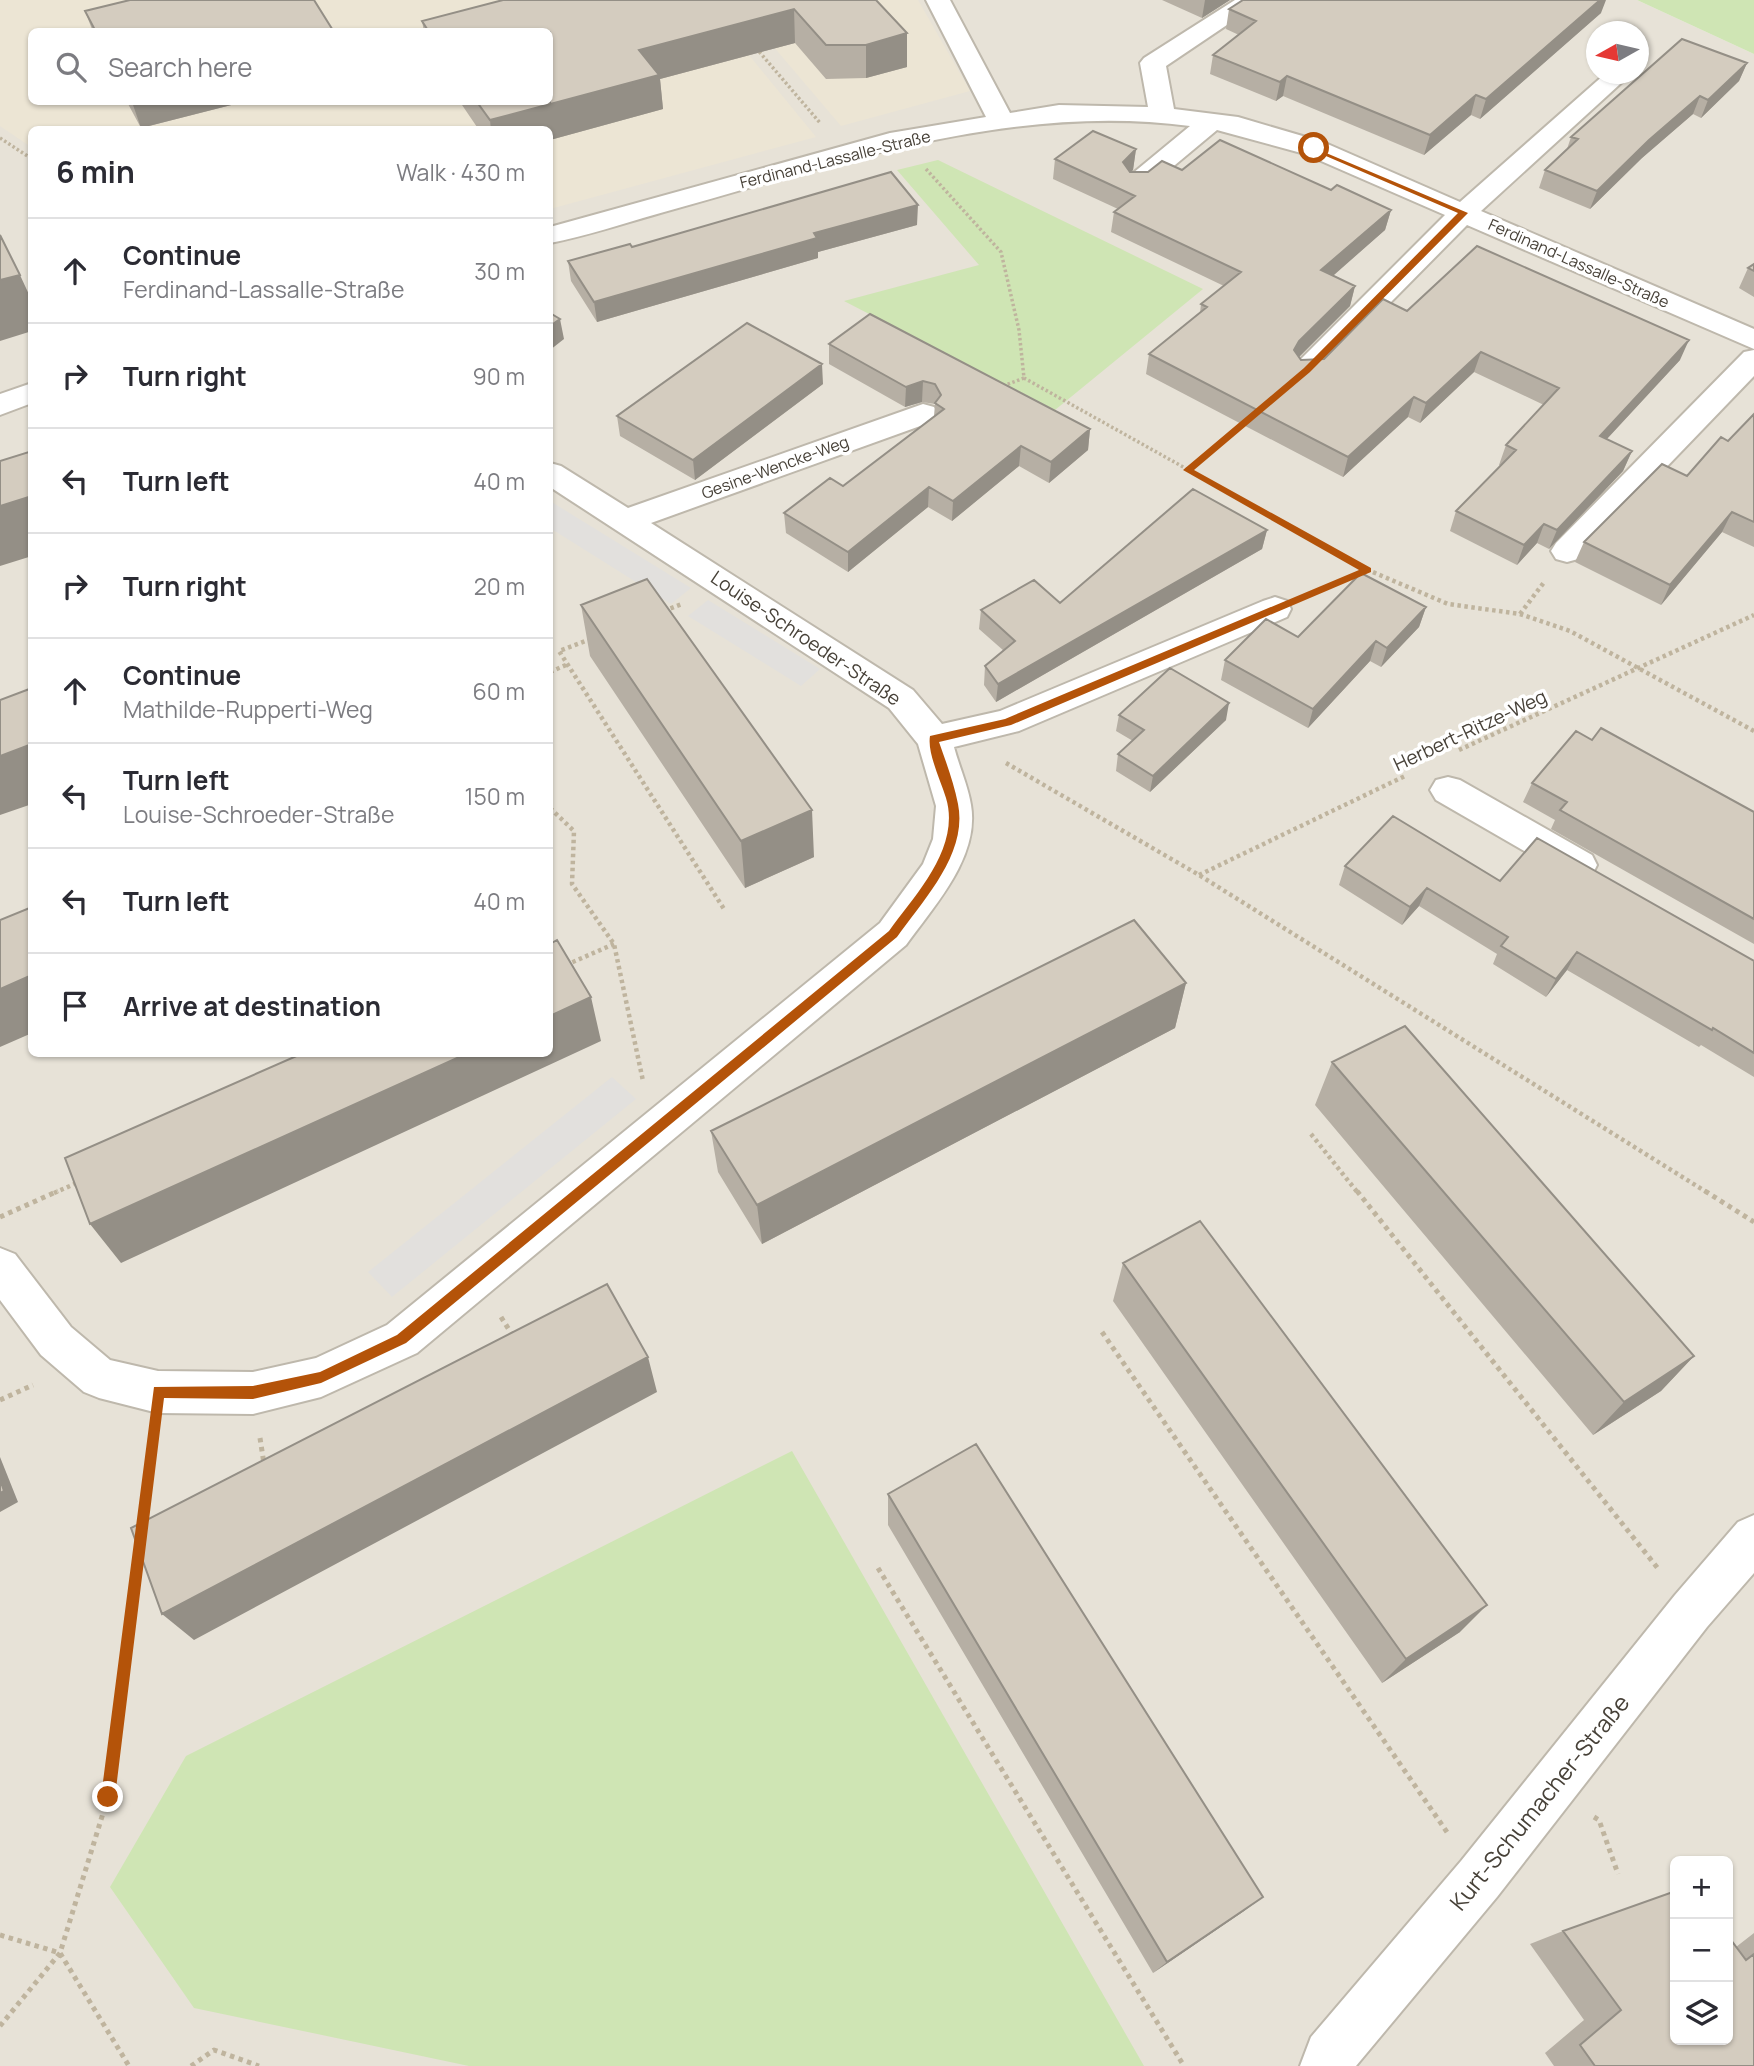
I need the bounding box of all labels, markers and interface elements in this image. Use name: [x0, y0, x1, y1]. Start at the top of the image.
north arrow: [1586, 21, 1649, 84]
search box: [28, 28, 553, 105]
icon: search: [52, 48, 90, 86]
text: Search here: [108, 49, 253, 85]
street label: Ferdinand-Lassalle-Straße: [737, 125, 933, 193]
route start: [1298, 132, 1329, 163]
text: 6 min: [56, 151, 135, 192]
text: Walk · 430 m: [396, 156, 525, 188]
street label: Ferdinand-Lassalle-Straße: [1485, 213, 1673, 313]
text: Continue: [123, 237, 241, 273]
icon: ahead: [56, 252, 94, 290]
text: 30 m: [474, 255, 525, 287]
text: Ferdinand-Lassalle-Straße: [123, 273, 405, 305]
icon: right: [56, 357, 94, 395]
text: Turn right: [123, 358, 247, 394]
text: 90 m: [473, 360, 525, 392]
street label: Gesine-Wencke-Weg: [698, 430, 852, 504]
icon: left: [56, 462, 94, 500]
text: Turn left: [123, 463, 230, 499]
text: 40 m: [473, 465, 525, 497]
street label: Louise-Schroeder-Straße: [706, 565, 906, 711]
icon: right: [56, 567, 94, 605]
text: Turn right: [123, 568, 247, 604]
text: 20 m: [474, 570, 525, 602]
text: Continue: [123, 657, 241, 693]
icon: ahead: [56, 672, 94, 710]
text: 60 m: [473, 675, 525, 707]
street label: Herbert-Ritze-Weg: [1389, 683, 1551, 777]
text: Mathilde-Rupperti-Weg: [123, 693, 373, 725]
text: Turn left: [123, 762, 230, 798]
icon: left: [56, 777, 94, 815]
text: 150 m: [465, 780, 525, 812]
text: Louise-Schroeder-Straße: [123, 798, 394, 830]
icon: left: [56, 882, 94, 920]
text: Turn left: [123, 883, 230, 919]
text: 40 m: [473, 885, 525, 917]
icon: arrive: [56, 987, 94, 1025]
text: Arrive at destination: [123, 988, 381, 1024]
street label: Kurt-Schumacher-Straße: [1442, 1687, 1636, 1917]
route end: [92, 1781, 123, 1812]
map controls: [1670, 1856, 1733, 2045]
button: +: [1670, 1856, 1733, 1919]
button: −: [1670, 1919, 1733, 1982]
button: layers: [1670, 1982, 1733, 2045]

